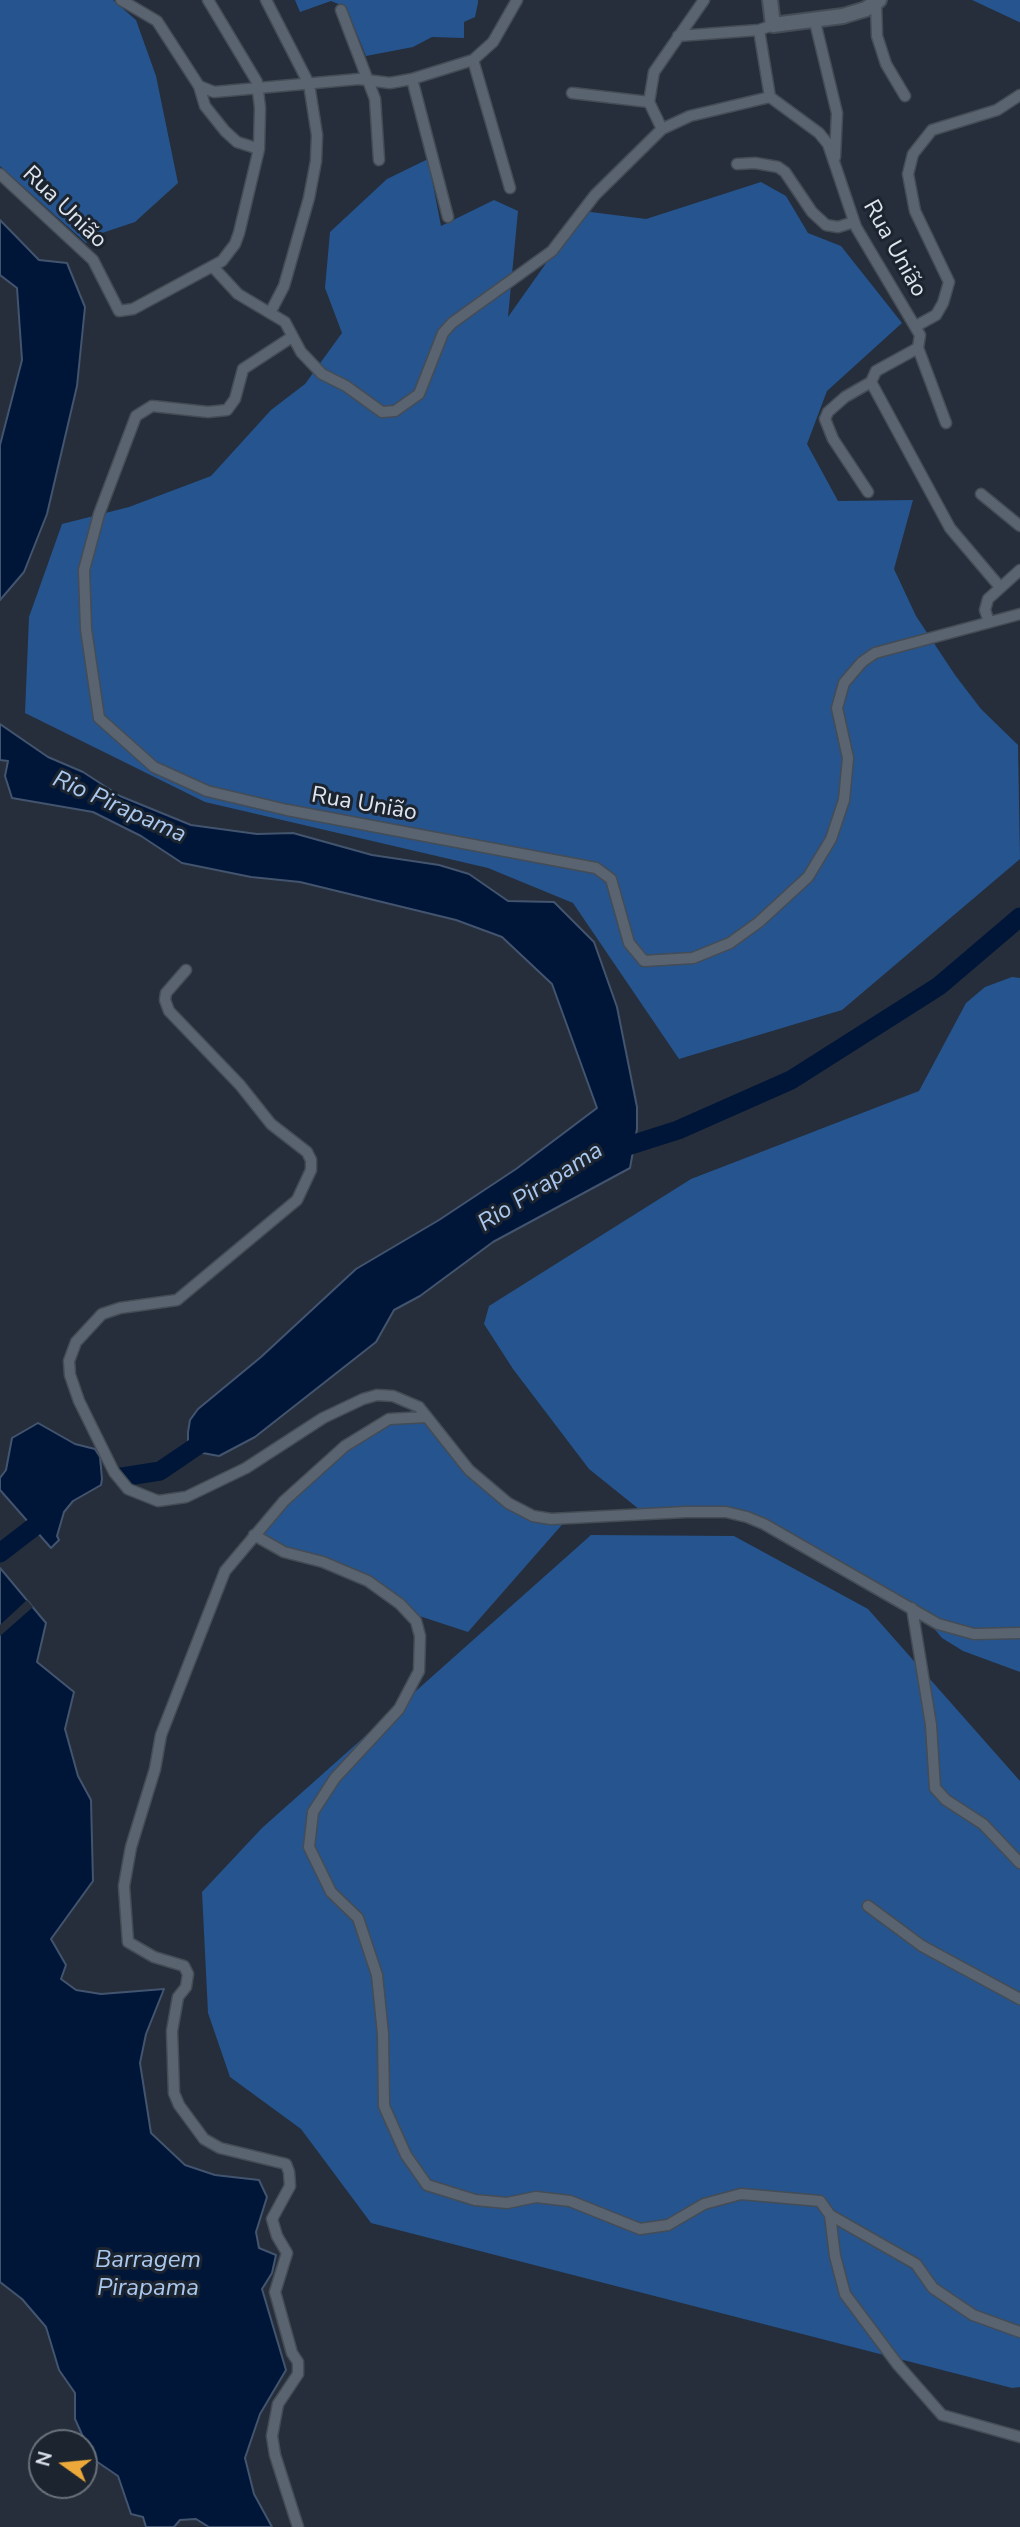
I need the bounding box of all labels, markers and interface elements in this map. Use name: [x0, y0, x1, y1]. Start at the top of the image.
street label: Rua União: [16, 161, 112, 255]
street label: Rua União: [856, 196, 932, 302]
water label: Rio Pirapama: [48, 766, 190, 850]
street label: Rua União: [309, 782, 419, 828]
water label: Rio Pirapama: [473, 1137, 609, 1239]
water label: Barragem Pirapama: [95, 2247, 201, 2303]
north arrow: [28, 2429, 98, 2499]
text: N: [30, 2449, 59, 2469]

